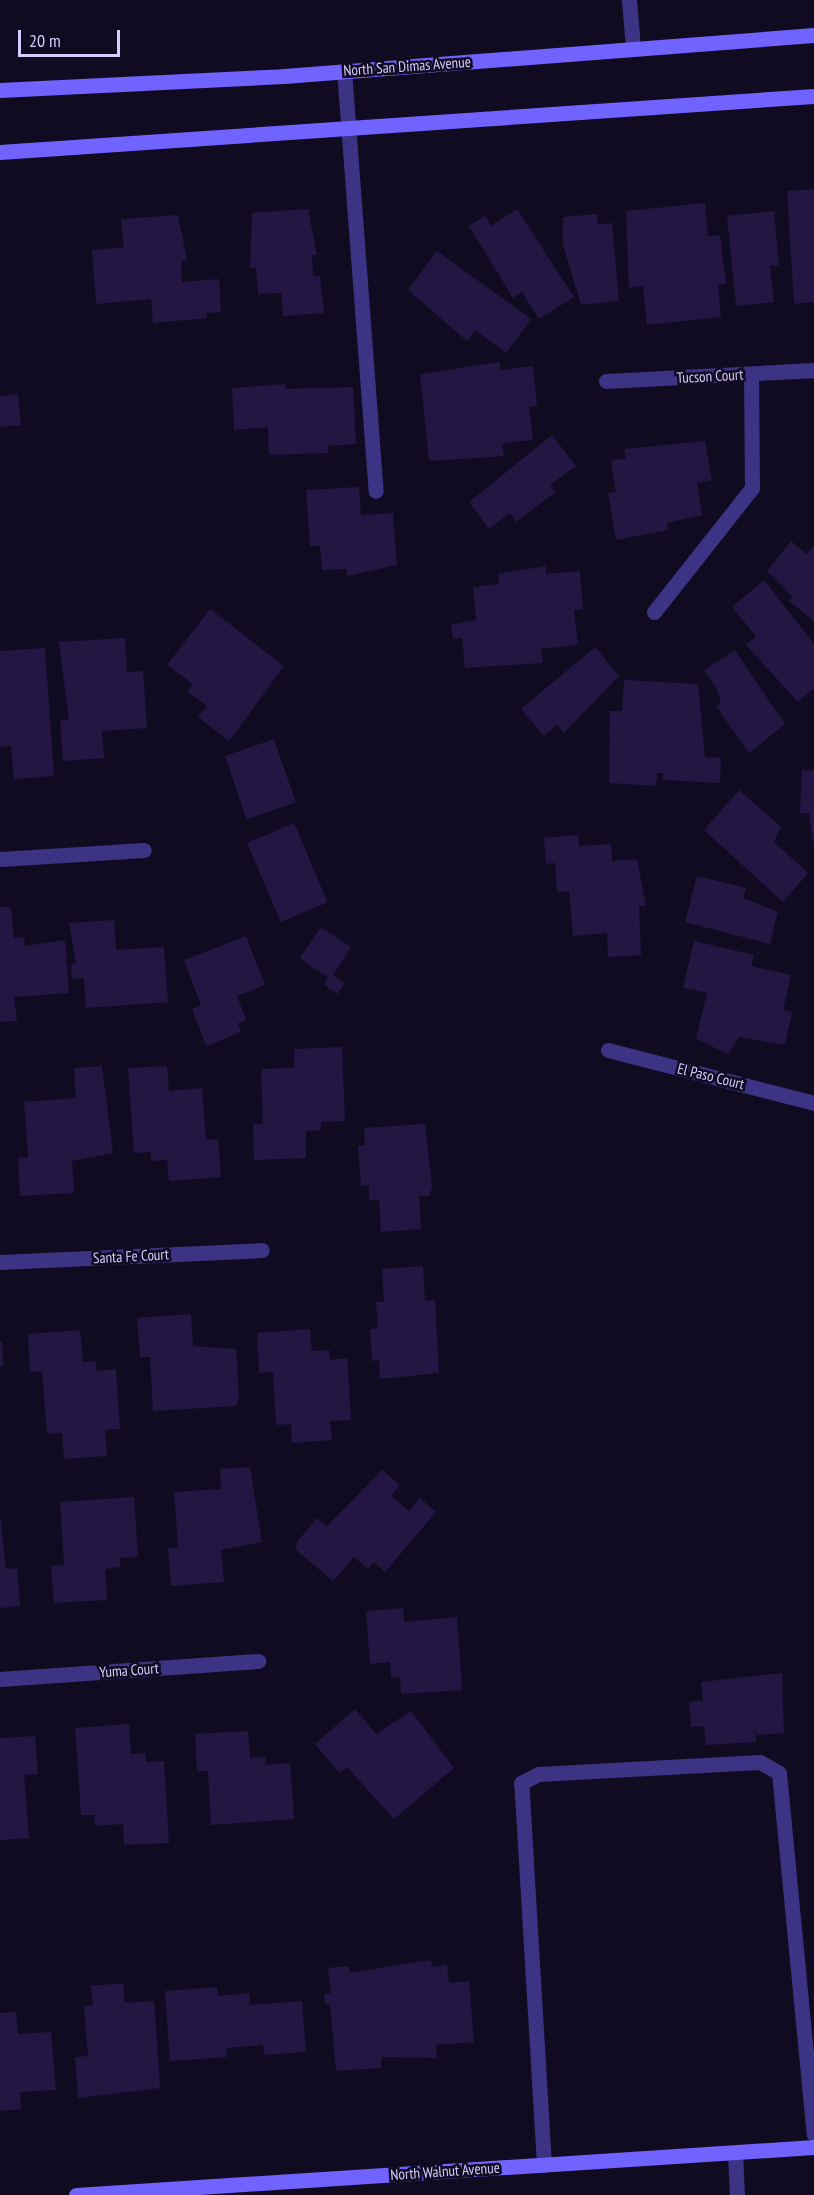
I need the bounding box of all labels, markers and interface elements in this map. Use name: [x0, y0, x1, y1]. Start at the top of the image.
scale bar: [21, 18, 123, 56]
text: 20 m: [29, 29, 61, 52]
street label: North San Dimas Avenue: [342, 53, 472, 79]
street label: Tucson Court: [676, 365, 744, 387]
street label: El Paso Court: [676, 1059, 746, 1093]
street label: Santa Fe Court: [93, 1245, 169, 1267]
street label: Yuma Court: [99, 1659, 159, 1681]
street label: North Walnut Avenue: [389, 2158, 501, 2184]

